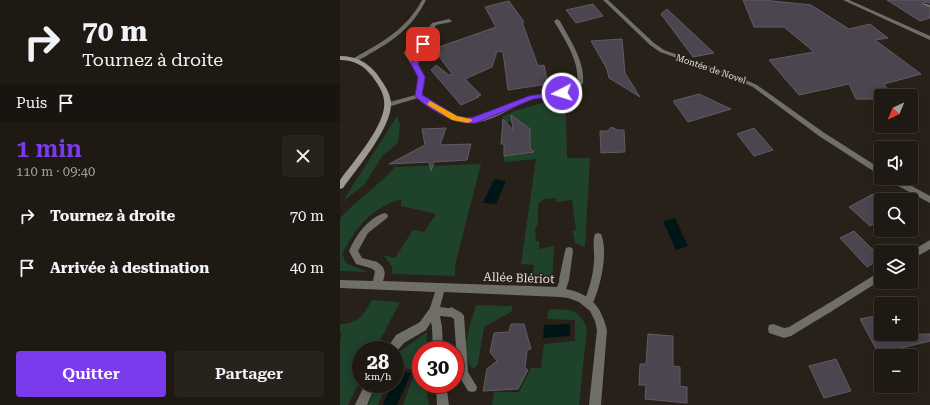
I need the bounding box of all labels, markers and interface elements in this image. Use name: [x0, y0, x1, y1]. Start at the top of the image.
text: 70 m: [82, 15, 147, 48]
icon: right: [16, 16, 68, 68]
pin: [406, 27, 440, 61]
icon: arrive: [412, 33, 434, 55]
text: Tournez à droite: [82, 49, 223, 70]
street label: Montée de Novel: [675, 52, 748, 86]
position arrow: [541, 72, 583, 114]
north arrow: [874, 89, 918, 133]
map controls: [874, 89, 918, 393]
icon: arrive: [55, 92, 77, 114]
text: Puis: [16, 94, 47, 112]
text: 1 min: [16, 135, 82, 163]
button: close: [282, 135, 324, 177]
button: sound: [874, 141, 918, 185]
text: 110 m · 09:40: [16, 164, 95, 179]
button: search: [874, 193, 918, 237]
icon: right: [16, 205, 38, 227]
text: Tournez à droite: [50, 207, 175, 225]
text: 70 m: [290, 207, 324, 225]
button: layers: [874, 245, 918, 289]
icon: arrive: [16, 257, 38, 279]
text: Arrivée à destination: [50, 259, 209, 277]
text: 40 m: [290, 259, 324, 277]
street label: Allée Blériot: [483, 270, 555, 286]
button: +: [874, 297, 918, 341]
speed limit sign: 30: [412, 341, 464, 393]
button: −: [874, 349, 918, 393]
text: 28: [367, 350, 389, 374]
button: Quitter: [16, 351, 166, 397]
button: Partager: [174, 351, 324, 397]
text: km/h: [365, 371, 391, 382]

